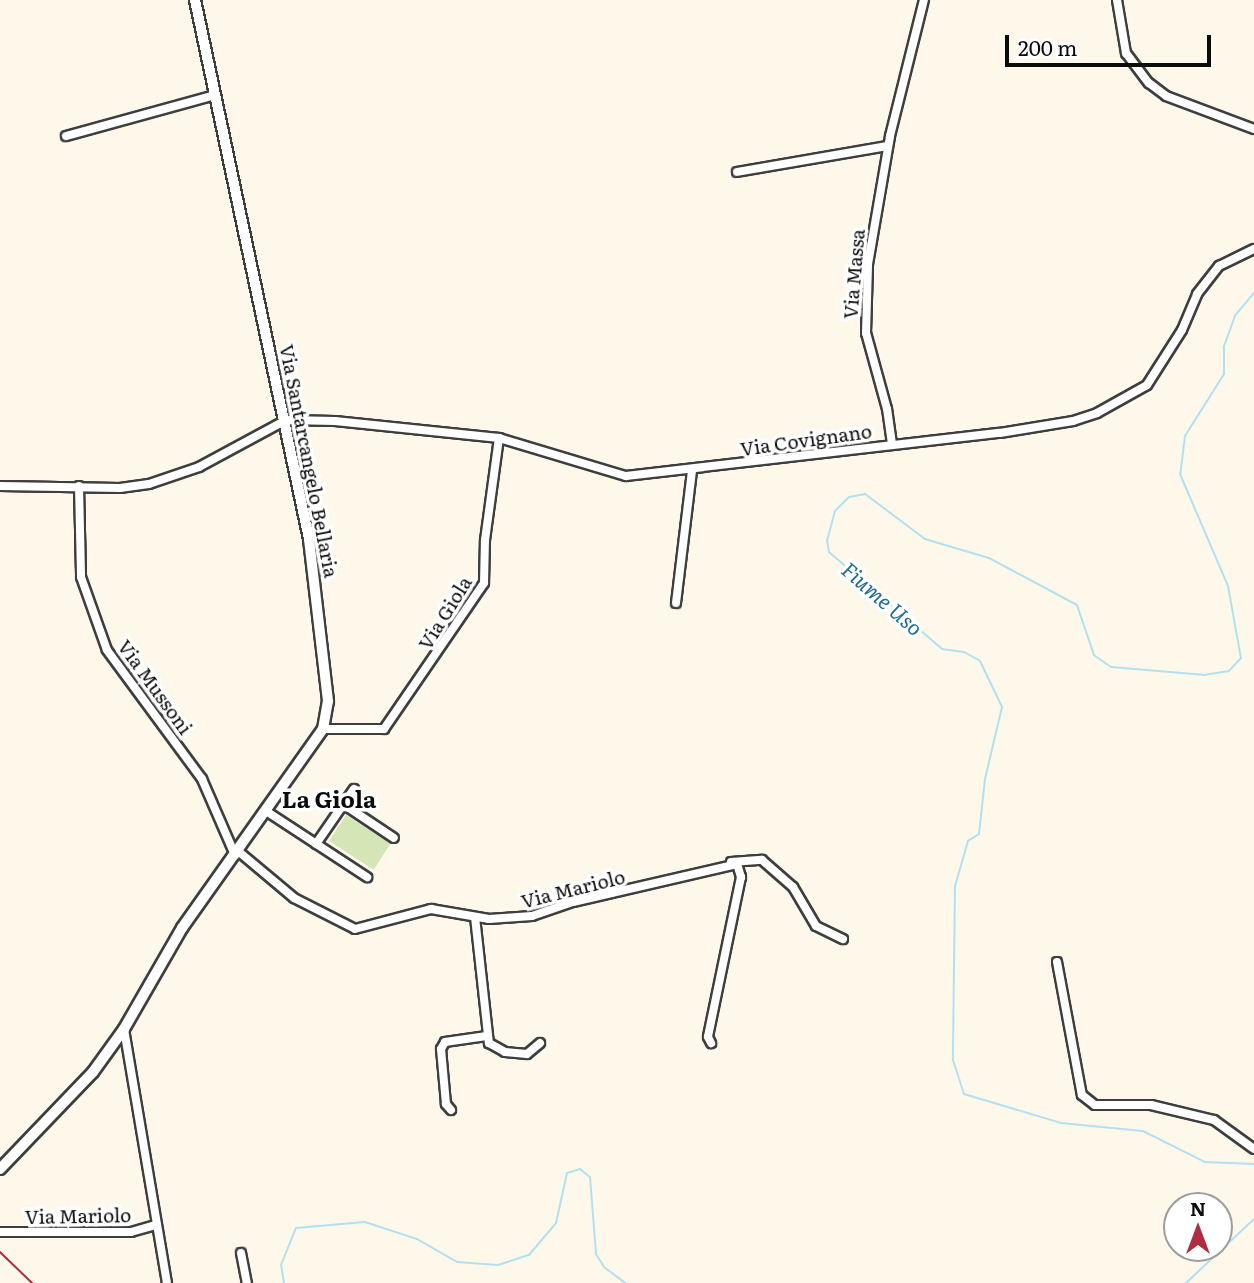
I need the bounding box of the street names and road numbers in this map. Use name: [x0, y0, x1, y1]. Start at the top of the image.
street label: Via Massa: [839, 228, 869, 320]
street label: Via Santarcangelo Bellaria: [275, 342, 343, 580]
street label: Via Covignano: [739, 419, 873, 461]
street label: Via Giola: [414, 572, 476, 654]
street label: Via Mussoni: [113, 635, 197, 739]
street label: Via Mariolo: [519, 865, 627, 913]
street label: Via Mariolo: [25, 1204, 131, 1228]

